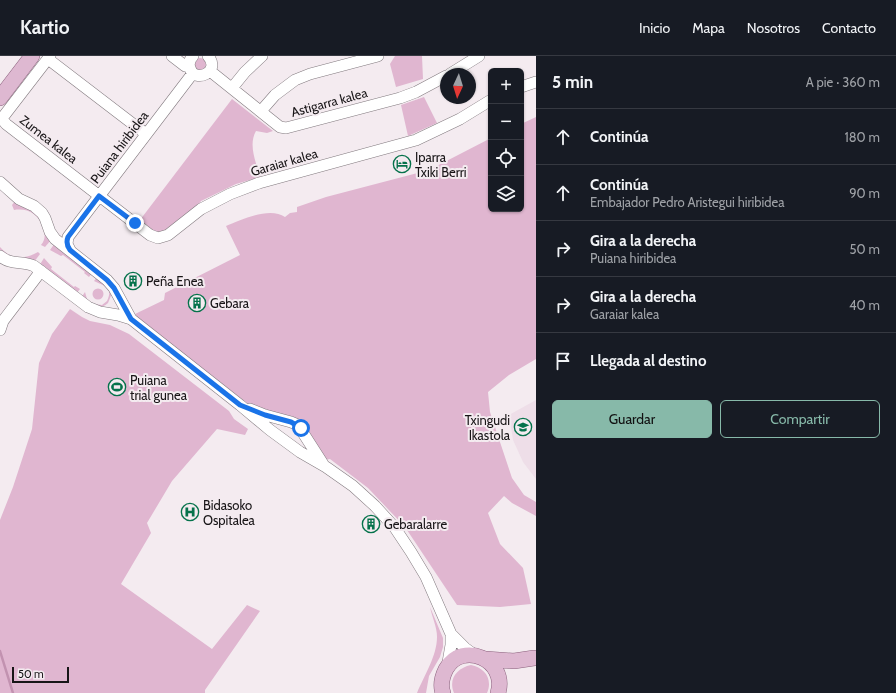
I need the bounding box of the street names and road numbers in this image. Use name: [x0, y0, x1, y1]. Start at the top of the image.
street label: Astigarra kalea: [289, 84, 370, 120]
street label: Puiana hiribidea: [87, 107, 152, 186]
street label: Zumea kalea: [17, 112, 82, 167]
street label: Garaiar kalea: [249, 145, 320, 179]

